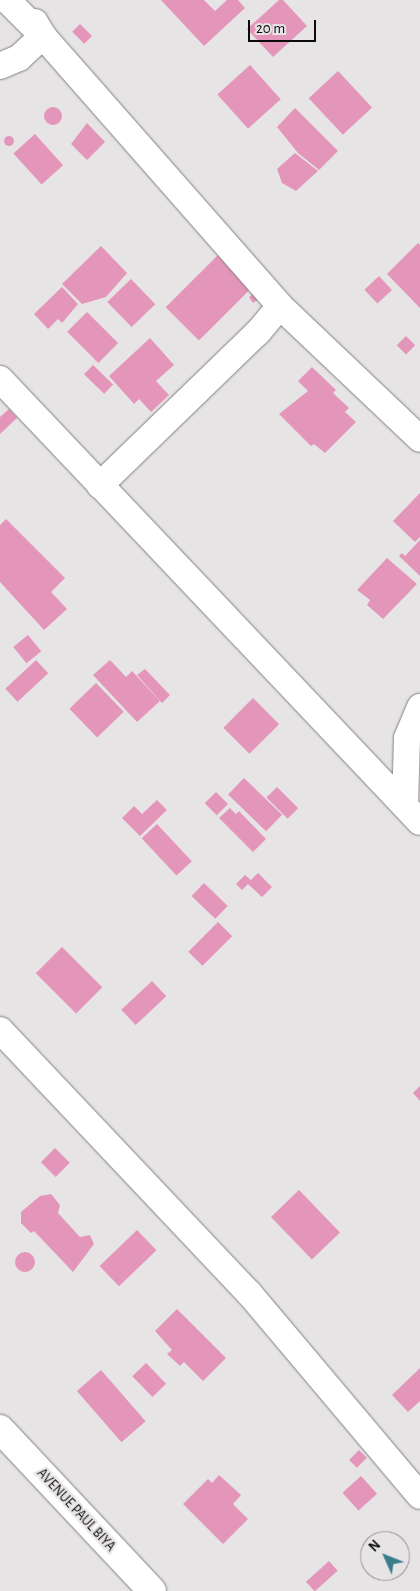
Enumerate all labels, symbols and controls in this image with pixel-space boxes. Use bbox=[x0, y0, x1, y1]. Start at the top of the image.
scale bar bbox=[250, 10, 318, 42]
text: 20 m bbox=[256, 21, 285, 36]
street label: AVENUE PAUL BIYA bbox=[33, 1465, 119, 1555]
north arrow bbox=[360, 1531, 410, 1581]
text: N bbox=[367, 1538, 383, 1555]

